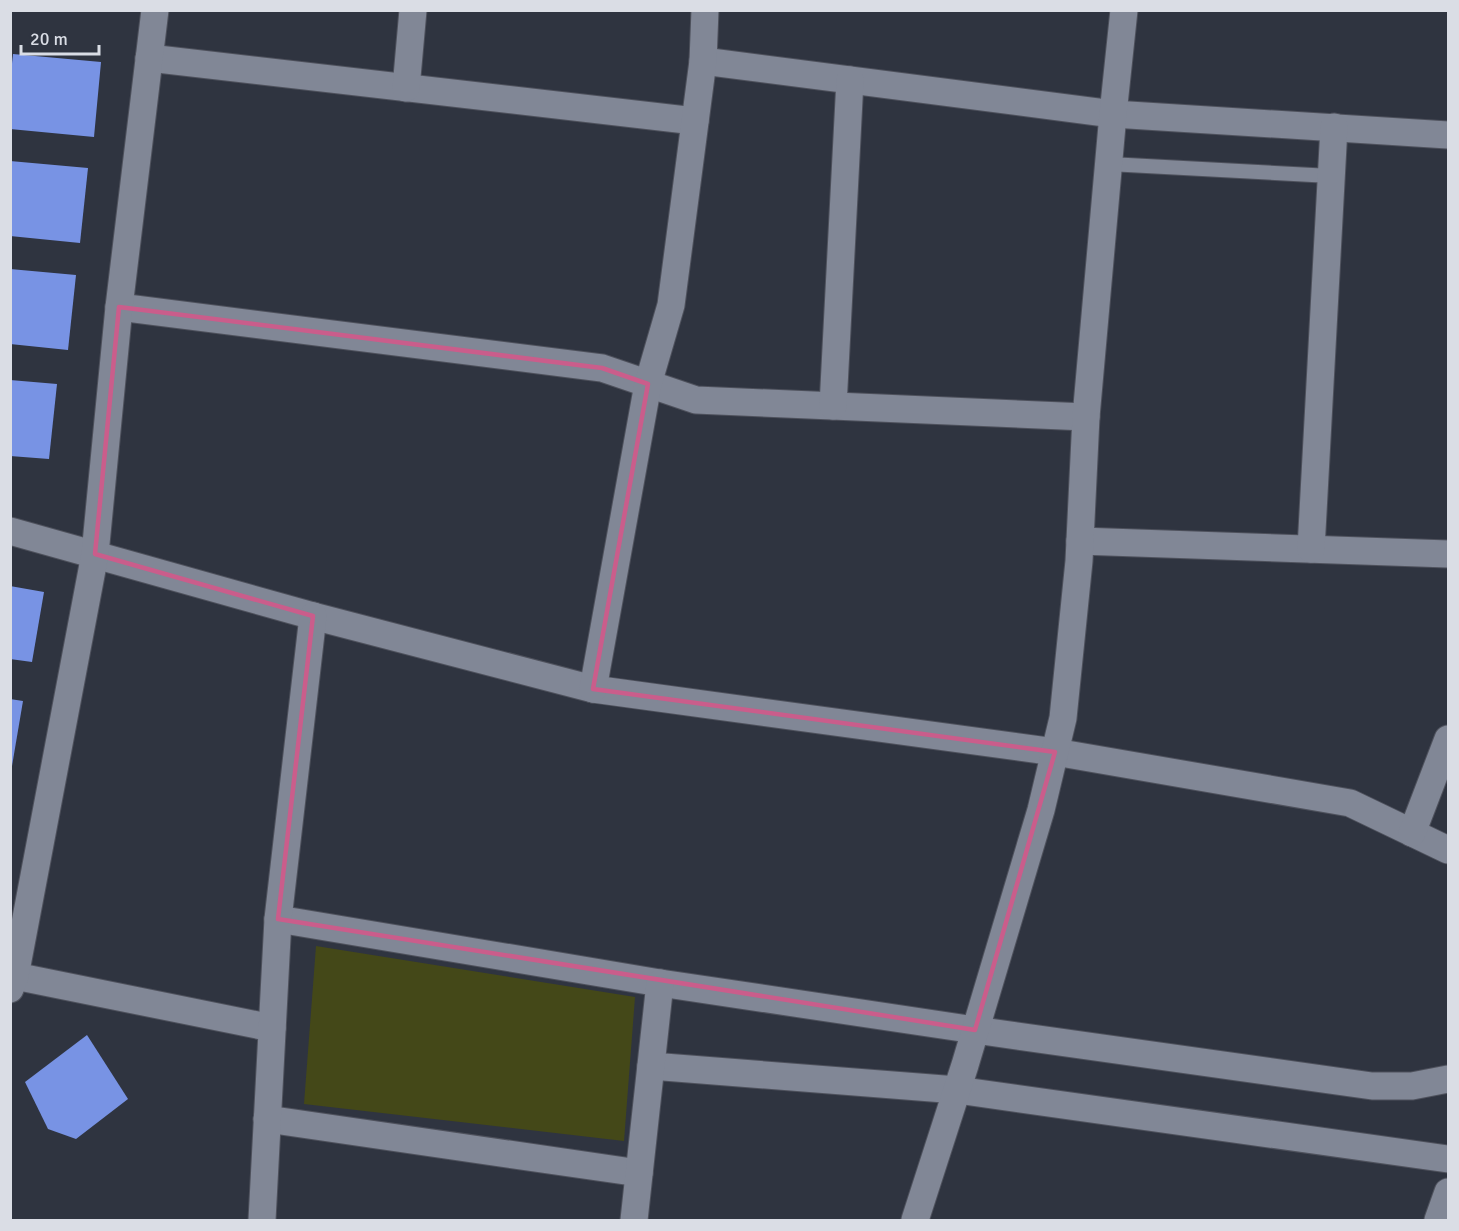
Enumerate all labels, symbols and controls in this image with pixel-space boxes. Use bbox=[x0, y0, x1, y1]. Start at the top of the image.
scale bar bbox=[21, 18, 99, 56]
text: 20 m bbox=[30, 28, 68, 50]

